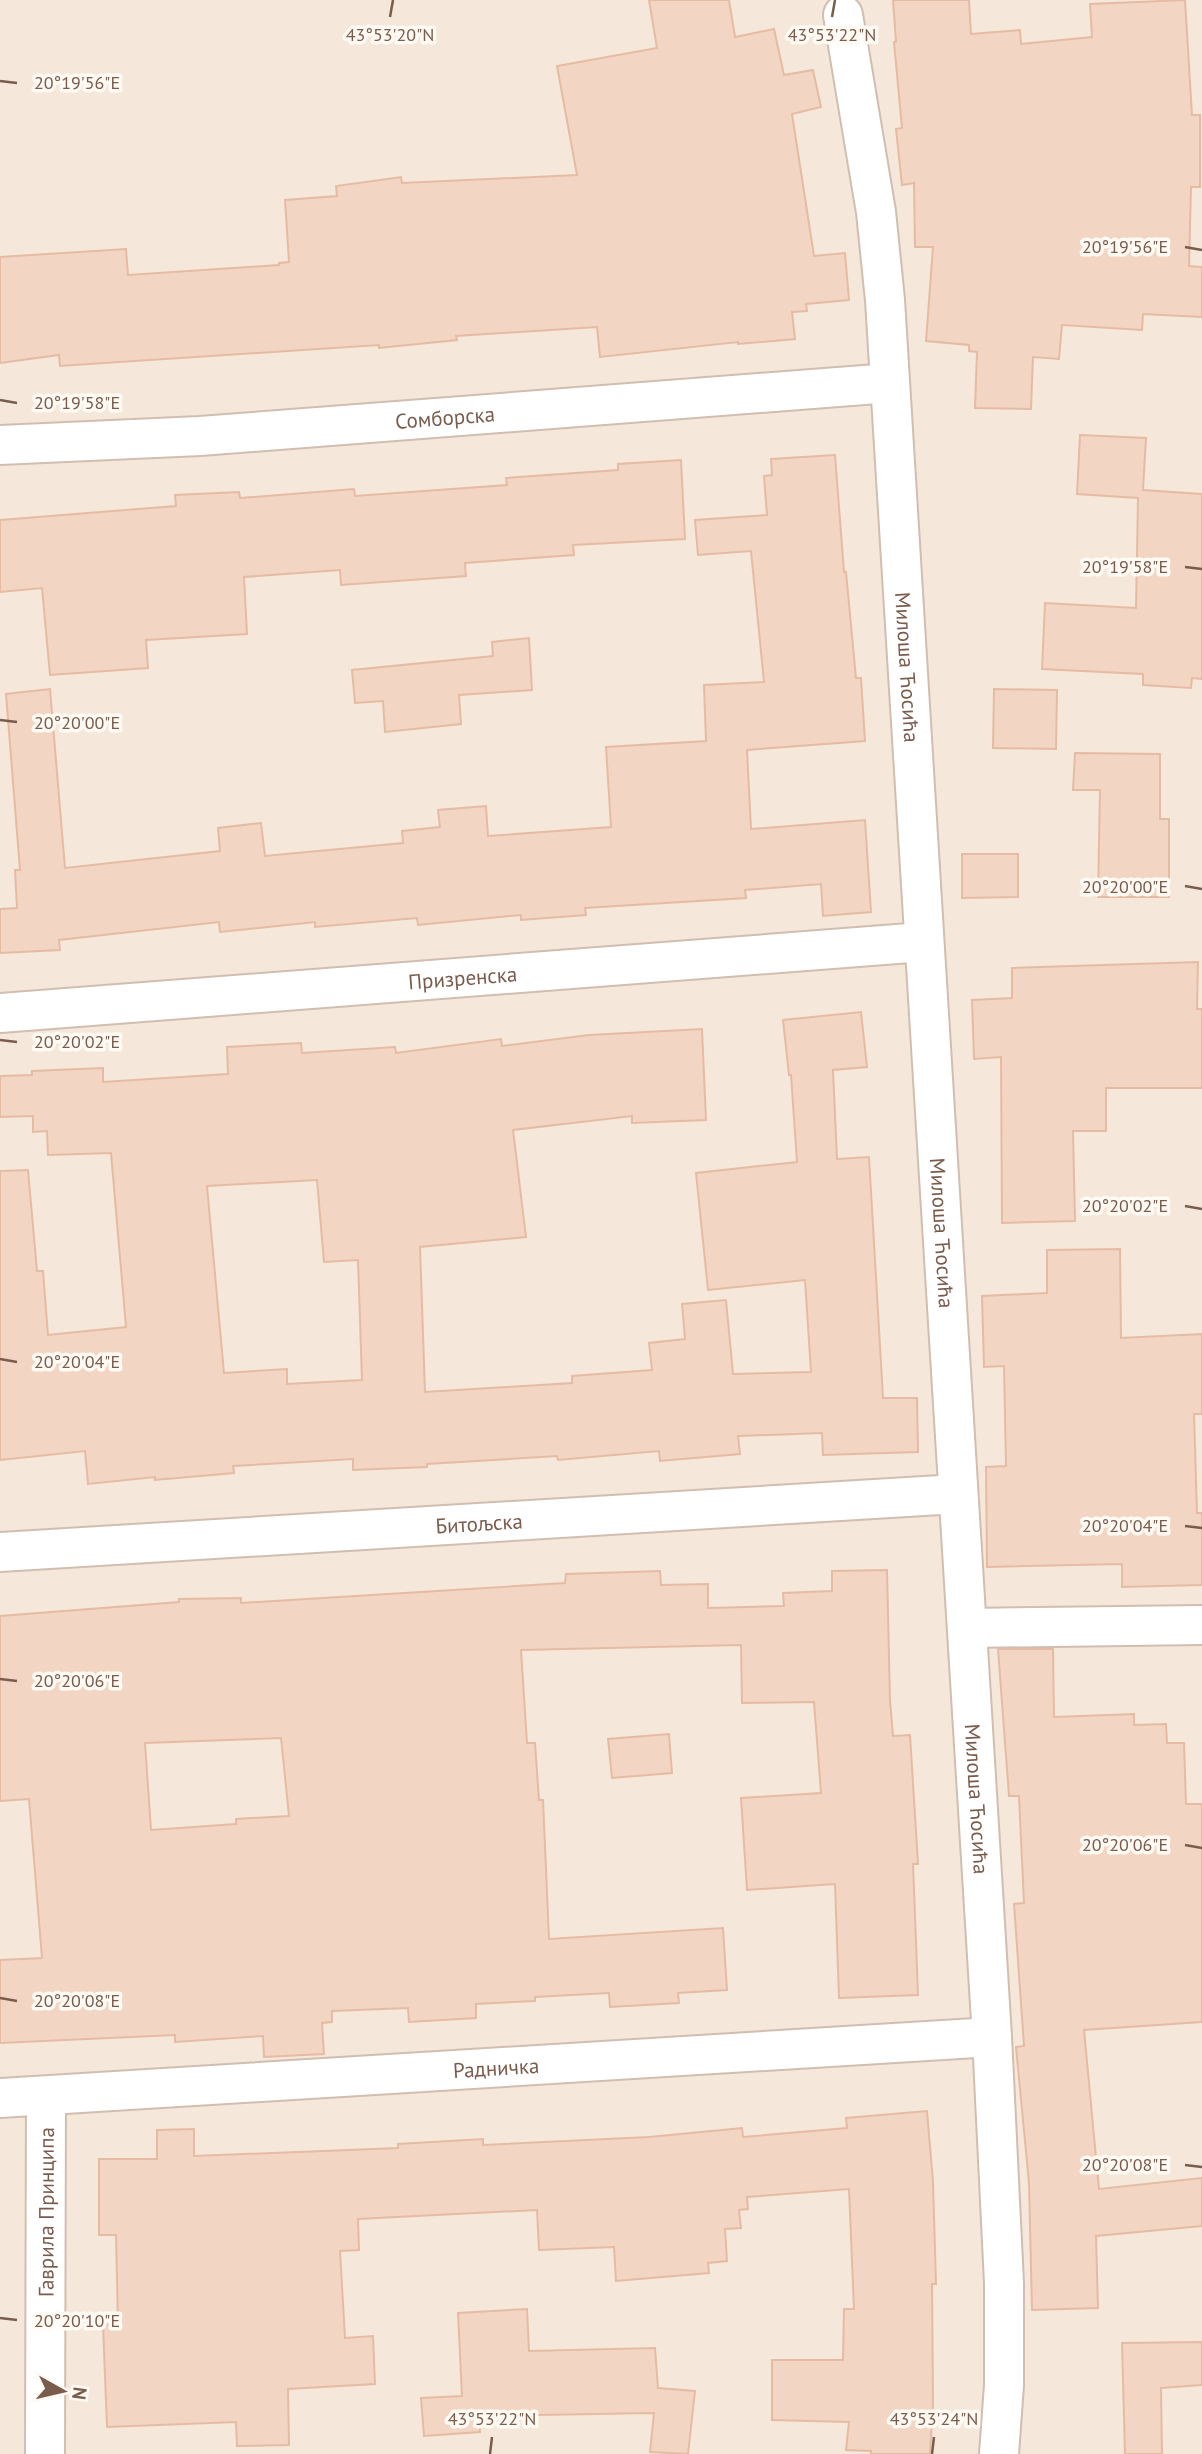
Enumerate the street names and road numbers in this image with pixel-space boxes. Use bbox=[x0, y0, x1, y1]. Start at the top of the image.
street label: Сомборска bbox=[394, 400, 496, 434]
street label: Милоша Ћосића bbox=[890, 591, 926, 743]
street label: Призренска bbox=[407, 960, 518, 995]
street label: Милоша Ћосића bbox=[924, 1157, 961, 1309]
street label: Битољска bbox=[435, 1507, 524, 1539]
street label: Милоша Ћосића bbox=[959, 1723, 995, 1875]
street label: Радничка bbox=[452, 2051, 540, 2084]
street label: Гаврила Принципа bbox=[32, 2127, 59, 2297]

